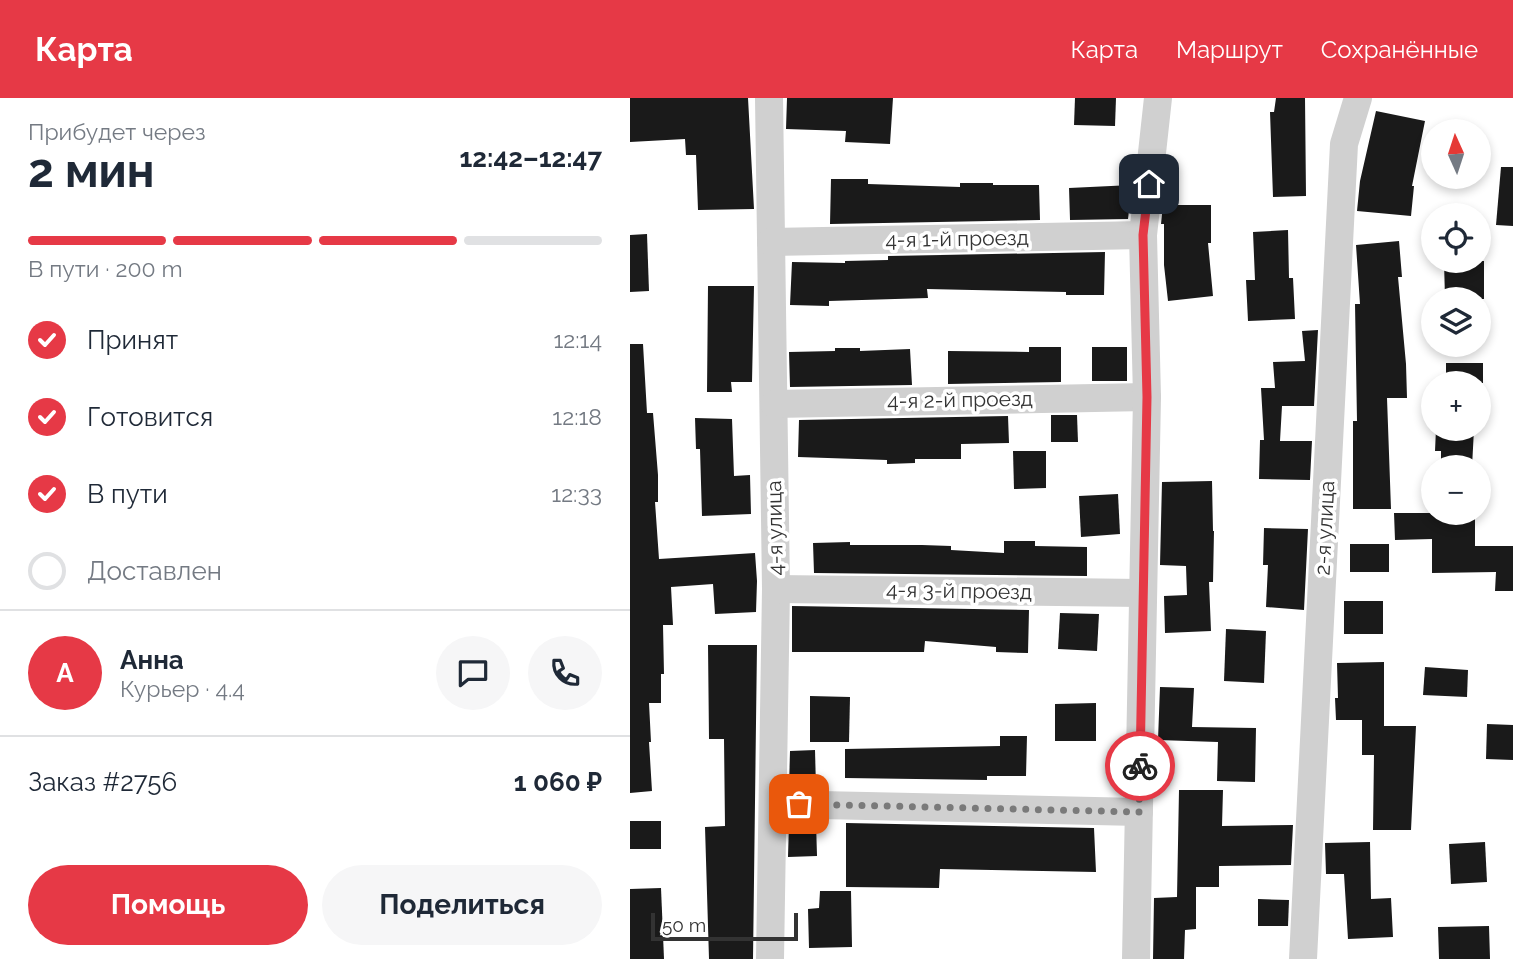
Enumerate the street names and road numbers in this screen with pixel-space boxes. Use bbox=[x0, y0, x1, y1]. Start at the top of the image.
street label: 4-я 1-й проезд bbox=[885, 225, 1029, 252]
street label: 4-я 2-й проезд bbox=[887, 386, 1033, 413]
street label: 4-я улица bbox=[761, 480, 788, 576]
street label: 2-я улица bbox=[1310, 480, 1339, 576]
street label: 4-я 3-й проезд bbox=[886, 577, 1032, 604]

